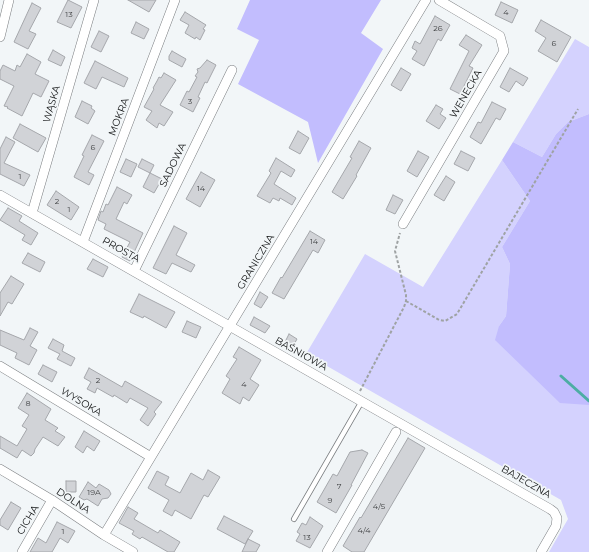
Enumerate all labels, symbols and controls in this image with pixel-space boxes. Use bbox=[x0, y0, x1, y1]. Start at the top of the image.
house number: 4 bbox=[503, 8, 509, 18]
house number: 13 bbox=[65, 10, 73, 20]
house number: 26 bbox=[433, 24, 443, 34]
house number: 6 bbox=[552, 39, 556, 49]
street label: WENECKA bbox=[447, 68, 485, 120]
street label: WĄSKA bbox=[41, 84, 63, 124]
street label: MOKRA bbox=[106, 96, 132, 138]
house number: 3 bbox=[188, 97, 192, 107]
street label: SADOWA bbox=[157, 141, 189, 189]
house number: 6 bbox=[91, 143, 95, 153]
house number: 1 bbox=[19, 172, 21, 182]
house number: 14 bbox=[197, 184, 205, 194]
house number: 2 bbox=[55, 197, 59, 207]
house number: 1 bbox=[68, 205, 70, 215]
street label: GRANICZNA bbox=[235, 232, 277, 292]
street label: PROSTA bbox=[100, 235, 142, 265]
house number: 14 bbox=[310, 237, 318, 247]
street label: BAŚNIOWA bbox=[273, 335, 329, 373]
house number: 2 bbox=[96, 376, 100, 386]
house number: 4 bbox=[241, 380, 247, 390]
street label: WYSOKA bbox=[58, 385, 104, 419]
house number: 8 bbox=[25, 399, 31, 409]
street label: BAJECZNA bbox=[499, 463, 553, 501]
house number: 7 bbox=[337, 482, 341, 492]
street label: DOLNA bbox=[54, 486, 92, 516]
house number: 19A bbox=[87, 488, 101, 498]
house number: 9 bbox=[328, 496, 332, 506]
house number: 4/5 bbox=[373, 502, 385, 512]
street label: CICHA bbox=[14, 503, 42, 537]
house number: 4/4 bbox=[358, 526, 370, 536]
house number: 1 bbox=[62, 527, 64, 537]
house number: 13 bbox=[303, 533, 311, 543]

